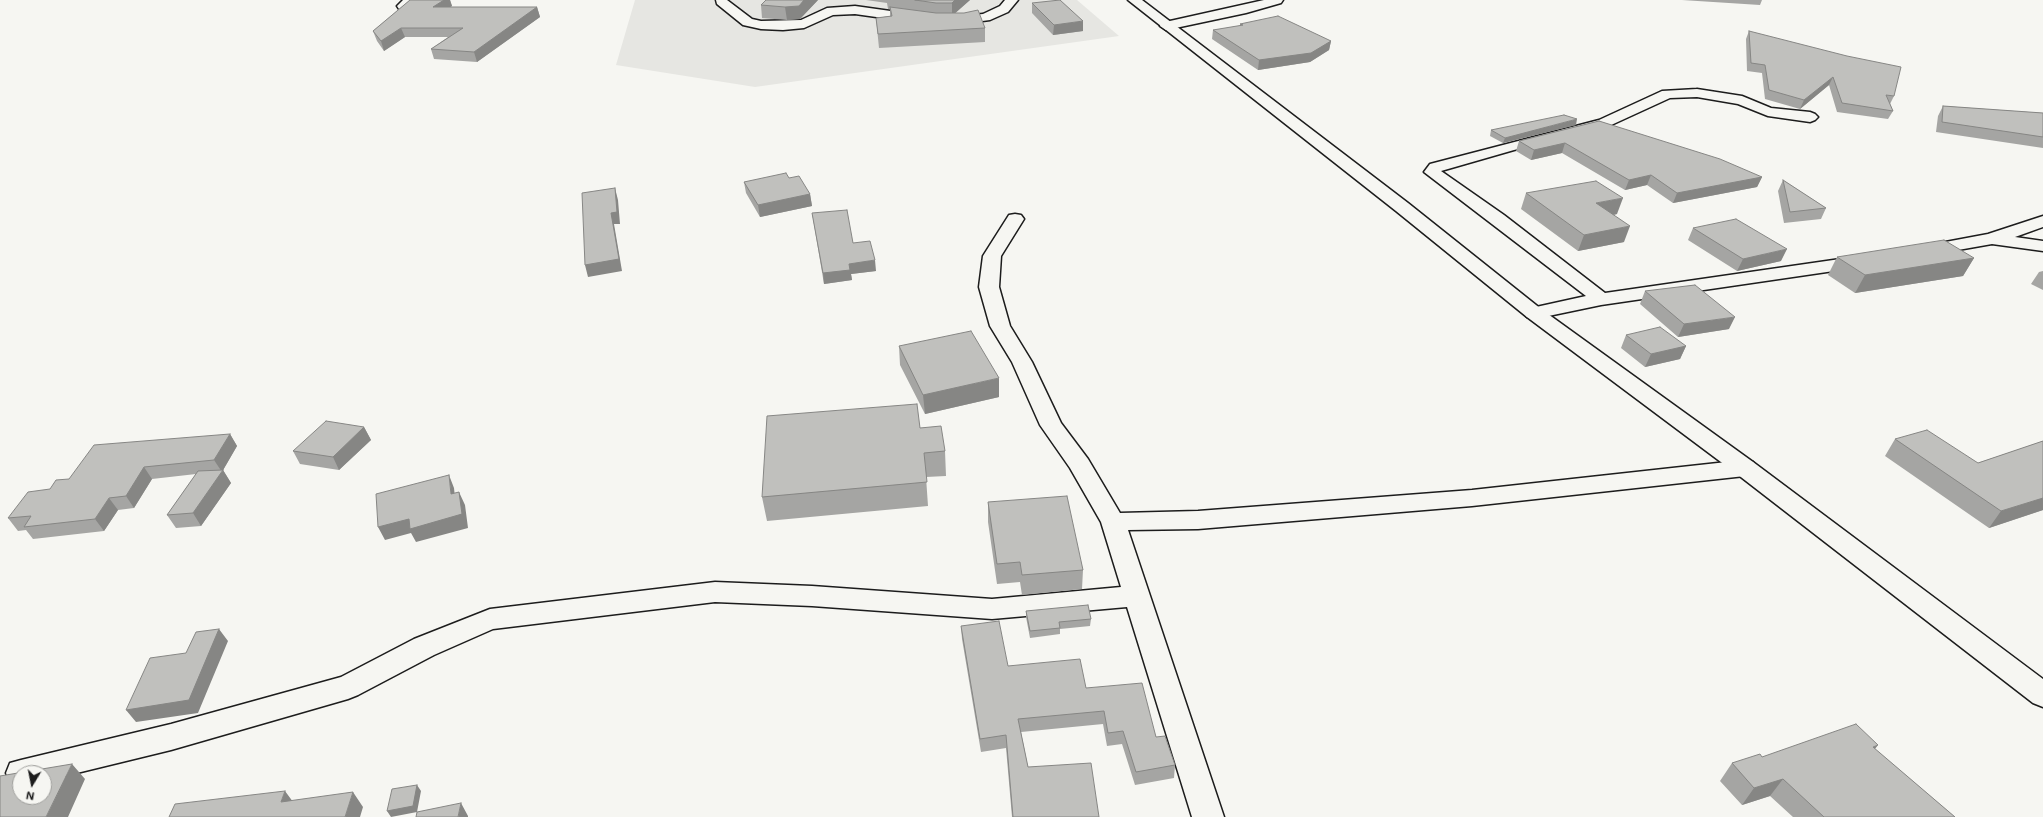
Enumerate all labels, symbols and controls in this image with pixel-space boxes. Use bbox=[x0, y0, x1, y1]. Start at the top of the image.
north arrow bbox=[12, 765, 52, 805]
text: N bbox=[25, 788, 35, 804]

